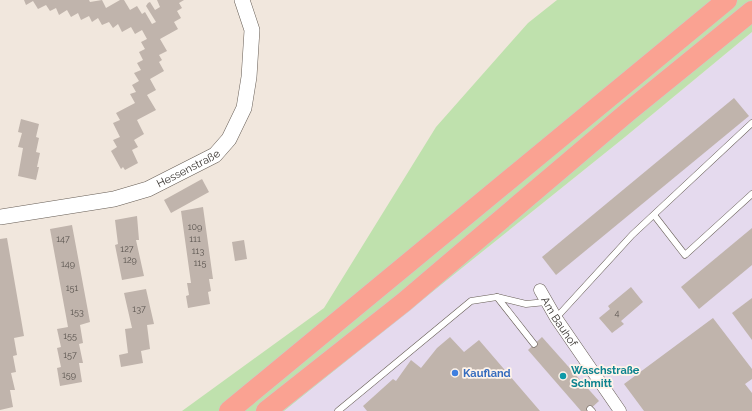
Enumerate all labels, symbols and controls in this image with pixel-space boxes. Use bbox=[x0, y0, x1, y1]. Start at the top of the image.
street label: Hessenstraße bbox=[154, 147, 223, 190]
house number: 109 bbox=[188, 222, 202, 232]
house number: 147 bbox=[56, 234, 70, 244]
house number: 111 bbox=[189, 234, 201, 244]
house number: 127 bbox=[120, 244, 134, 254]
house number: 113 bbox=[192, 246, 204, 256]
house number: 129 bbox=[123, 255, 137, 265]
house number: 115 bbox=[194, 258, 206, 268]
house number: 149 bbox=[61, 259, 75, 269]
house number: 151 bbox=[66, 283, 78, 293]
street label: Am Bauhof bbox=[539, 294, 580, 349]
house number: 137 bbox=[132, 304, 146, 314]
house number: 153 bbox=[70, 307, 84, 317]
house number: 4 bbox=[615, 308, 620, 318]
house number: 155 bbox=[63, 331, 77, 341]
house number: 157 bbox=[63, 350, 77, 360]
place label: Waschstraße Schmitt bbox=[571, 364, 640, 390]
place label: Kaufland bbox=[463, 367, 511, 380]
marker: Kaufland bbox=[450, 368, 460, 378]
house number: 159 bbox=[62, 370, 76, 380]
marker: Waschstraße Schmitt bbox=[558, 371, 568, 381]

